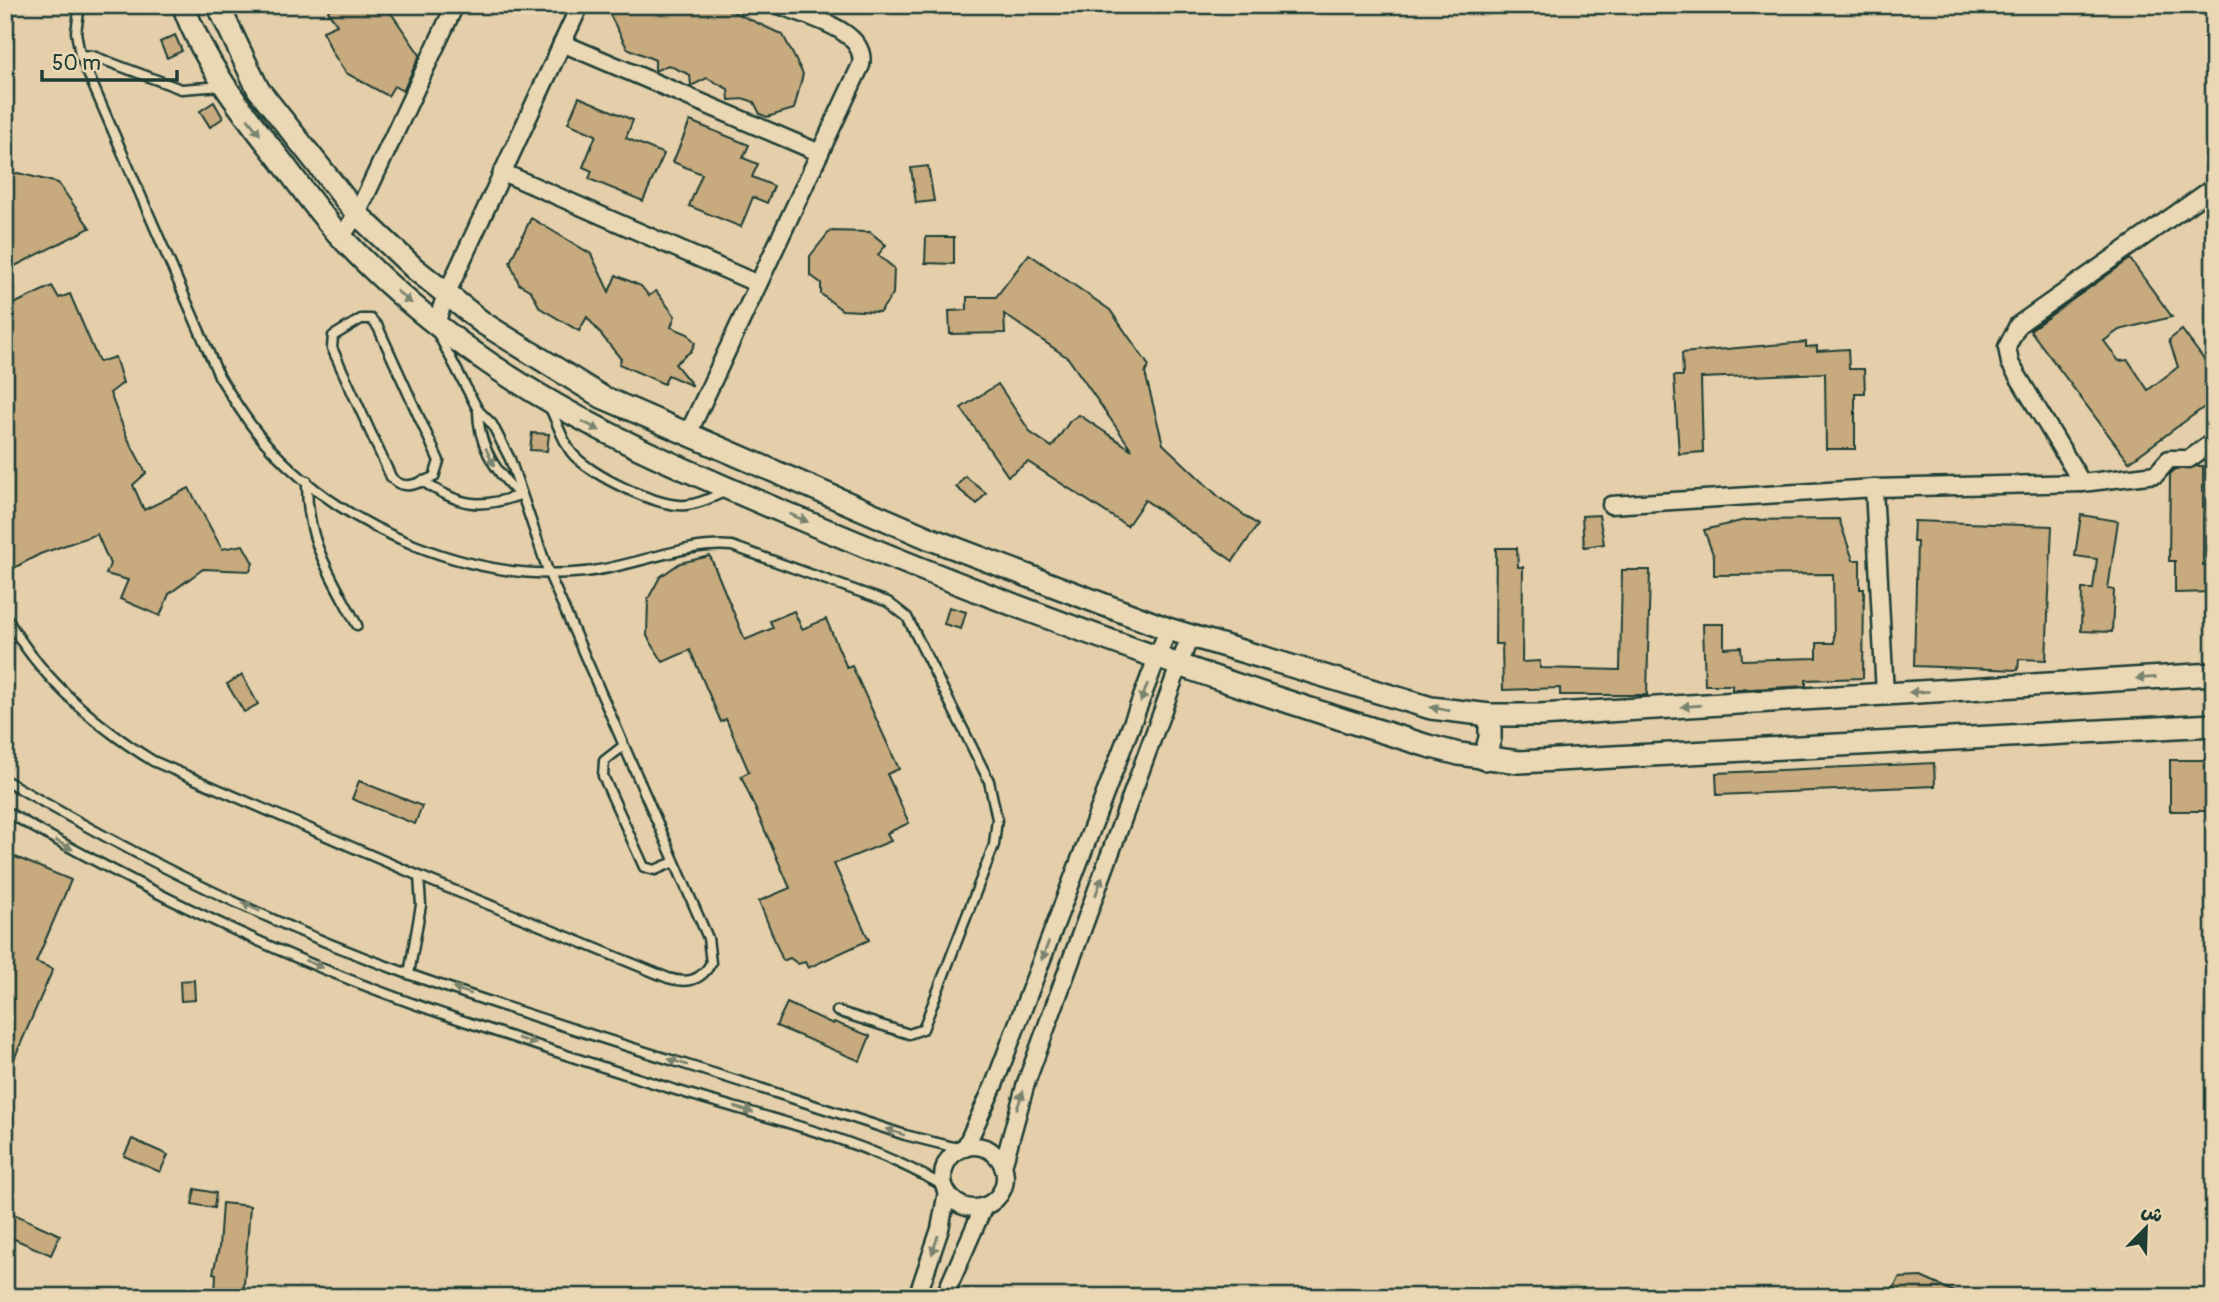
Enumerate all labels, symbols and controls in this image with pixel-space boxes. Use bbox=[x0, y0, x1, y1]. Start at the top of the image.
scale bar bbox=[42, 38, 177, 82]
text: 50 m bbox=[52, 50, 101, 77]
one-way arrow bbox=[247, 117, 262, 135]
one-way arrow bbox=[396, 289, 413, 304]
one-way arrow bbox=[581, 420, 601, 432]
one-way arrow bbox=[484, 447, 496, 467]
one-way arrow bbox=[789, 512, 809, 524]
one-way arrow bbox=[2134, 673, 2156, 684]
one-way arrow bbox=[1139, 682, 1150, 703]
one-way arrow bbox=[1907, 686, 1929, 697]
one-way arrow bbox=[1680, 701, 1702, 712]
one-way arrow bbox=[1429, 703, 1451, 714]
one-way arrow bbox=[55, 838, 75, 850]
one-way arrow bbox=[1094, 876, 1105, 897]
one-way arrow bbox=[241, 902, 261, 913]
one-way arrow bbox=[1039, 940, 1050, 961]
one-way arrow bbox=[303, 959, 324, 970]
one-way arrow bbox=[451, 985, 472, 996]
one-way arrow bbox=[517, 1037, 538, 1047]
one-way arrow bbox=[668, 1056, 689, 1066]
one-way arrow bbox=[1015, 1089, 1026, 1110]
one-way arrow bbox=[734, 1105, 755, 1115]
one-way arrow bbox=[884, 1126, 905, 1137]
north arrow bbox=[2110, 1194, 2180, 1264]
text: ش bbox=[2138, 1198, 2167, 1228]
one-way arrow bbox=[929, 1235, 940, 1256]

